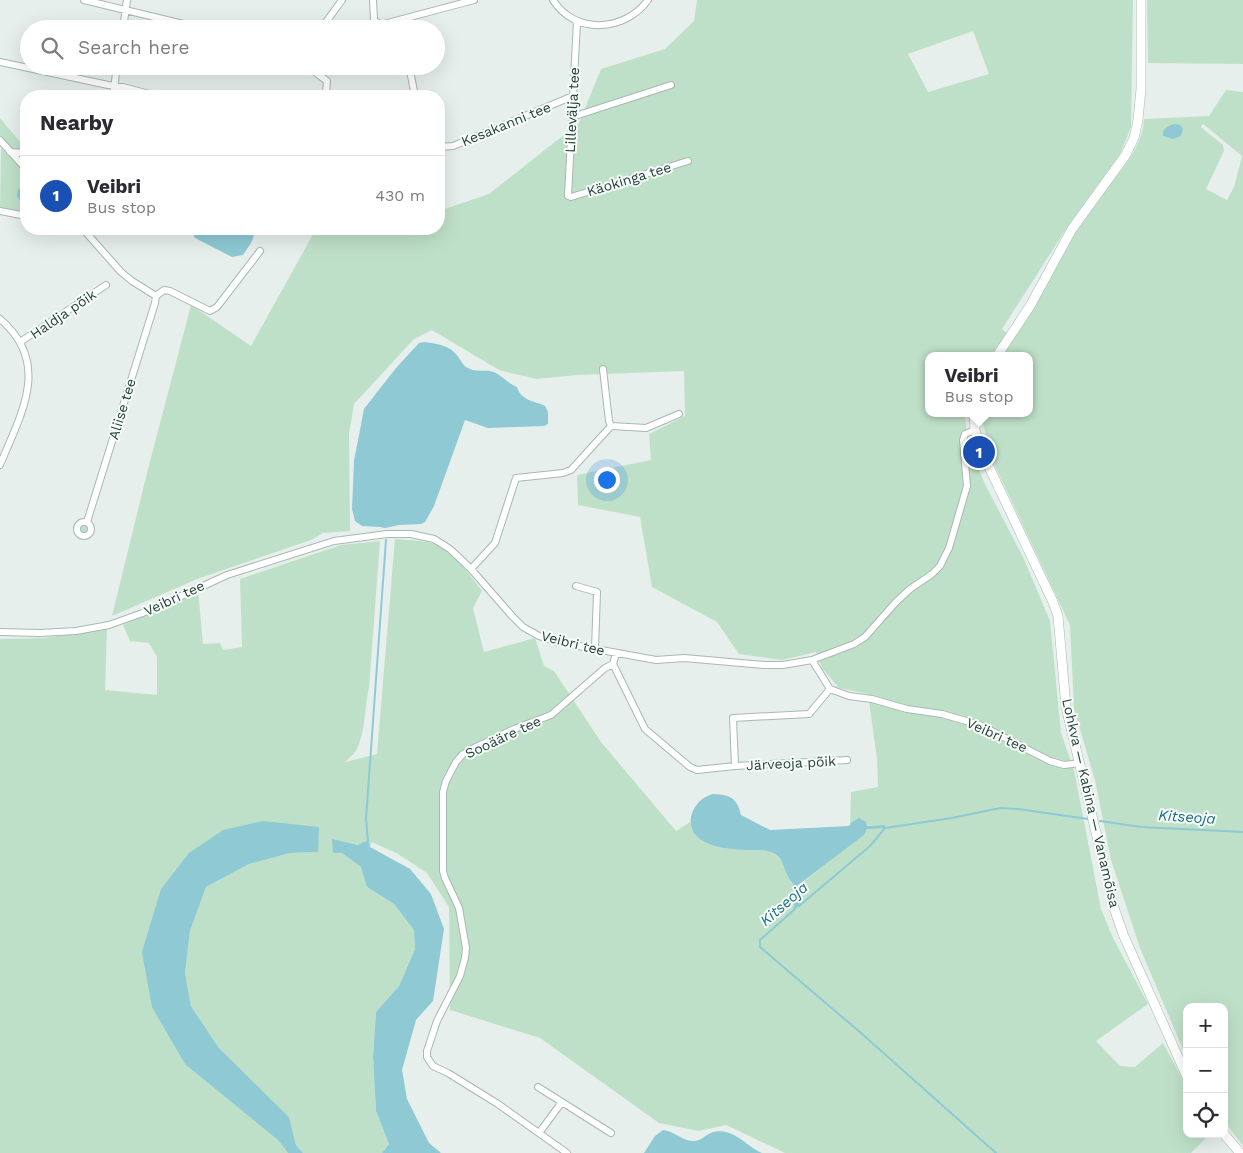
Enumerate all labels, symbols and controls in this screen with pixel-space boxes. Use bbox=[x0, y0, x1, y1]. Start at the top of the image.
search box bbox=[20, 20, 445, 75]
icon: search bbox=[38, 34, 66, 62]
text: Search here bbox=[78, 36, 189, 59]
street label: Lillevälja tee bbox=[562, 67, 582, 153]
street label: Kesakanni tee bbox=[459, 99, 553, 149]
text: Nearby bbox=[40, 110, 113, 135]
street label: Käokinga tee bbox=[585, 159, 673, 199]
text: Veibri bbox=[87, 175, 141, 198]
text: 1 bbox=[53, 186, 59, 205]
text: 430 m bbox=[375, 186, 425, 205]
text: Bus stop bbox=[87, 198, 156, 217]
street label: Haldja põik bbox=[27, 286, 99, 342]
popup bbox=[925, 352, 1033, 417]
text: Veibri bbox=[945, 364, 999, 387]
street label: Aliise tee bbox=[105, 377, 139, 441]
text: Bus stop bbox=[945, 387, 1013, 406]
pin: 1 bbox=[963, 433, 995, 471]
your location bbox=[594, 467, 620, 493]
street label: Veibri tee bbox=[141, 577, 207, 619]
street label: Veibri tee bbox=[540, 627, 606, 659]
street label: Lohkva — Kabina — Vanamõisa bbox=[1059, 697, 1123, 909]
street label: Sooääre tee bbox=[463, 712, 543, 762]
street label: Veibri tee bbox=[964, 714, 1030, 756]
street label: Järveoja põik bbox=[746, 753, 836, 773]
water label: Kitseoja bbox=[1158, 806, 1216, 828]
water label: Kitseoja bbox=[756, 878, 812, 930]
map controls bbox=[1183, 1003, 1228, 1138]
button: + bbox=[1183, 1003, 1228, 1048]
button: − bbox=[1183, 1048, 1228, 1093]
button: locate bbox=[1183, 1093, 1228, 1138]

